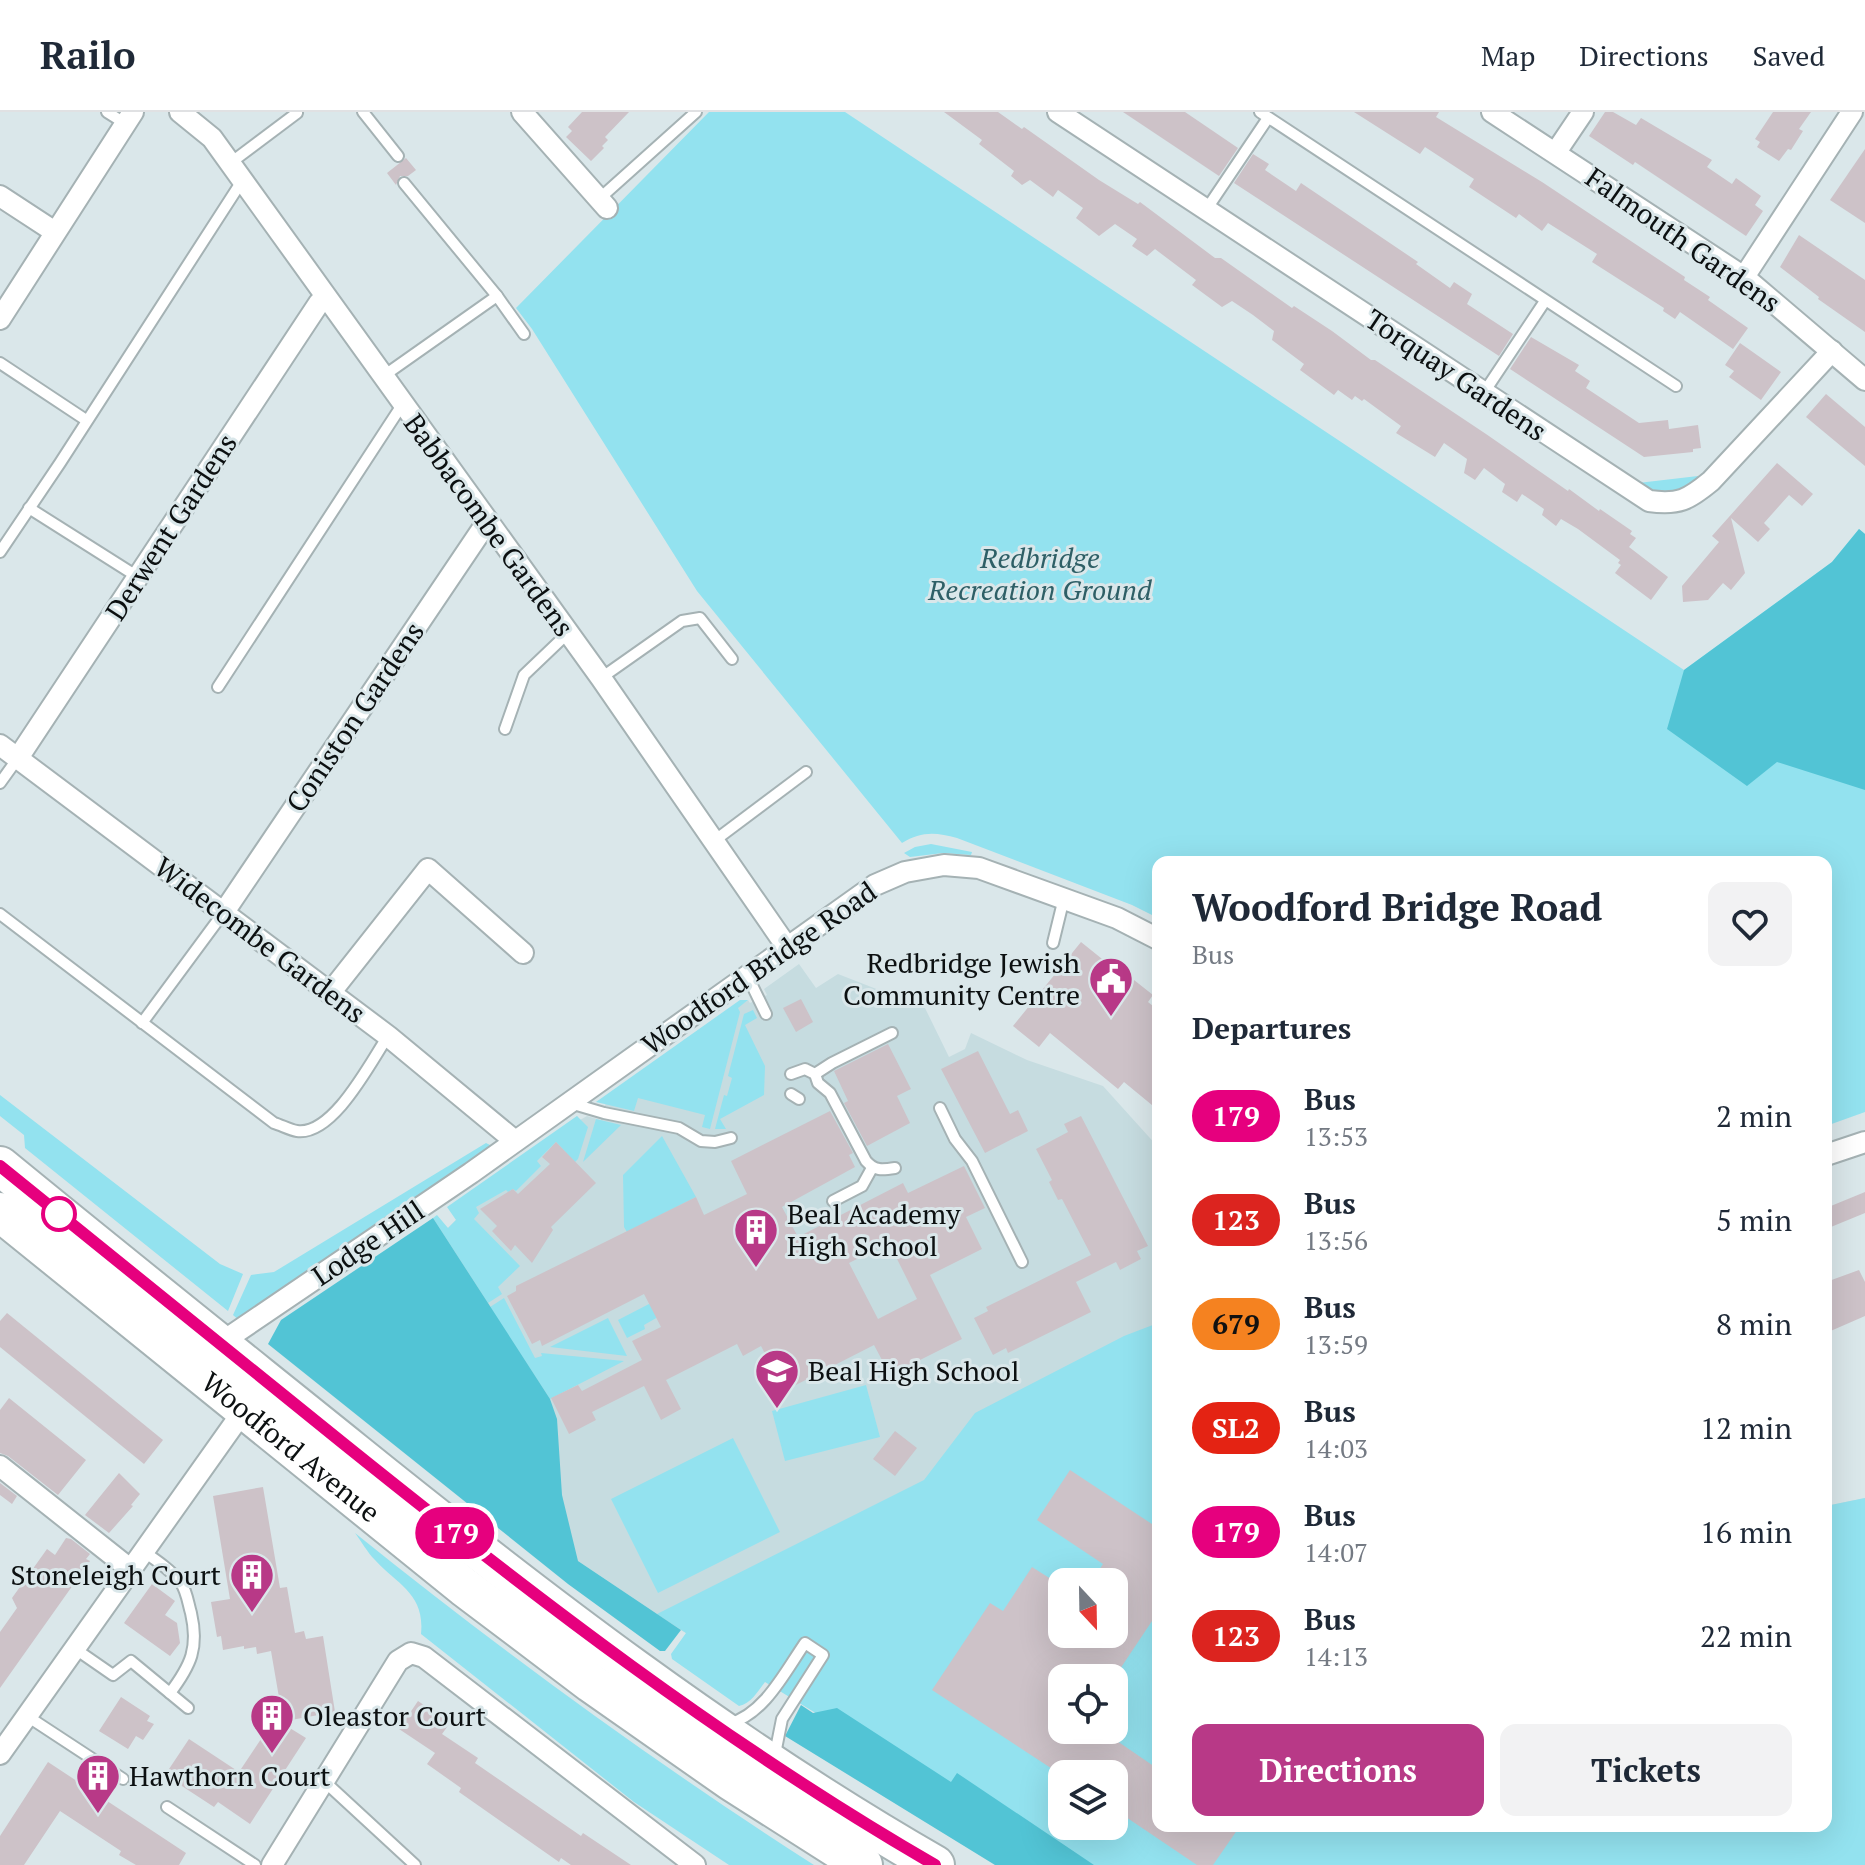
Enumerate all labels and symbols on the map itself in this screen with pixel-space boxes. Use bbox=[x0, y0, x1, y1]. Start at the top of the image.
street label: Falmouth Gardens bbox=[1579, 159, 1788, 321]
street label: Torquay Gardens bbox=[1359, 300, 1554, 449]
street label: Babbacombe Gardens bbox=[396, 406, 583, 644]
street label: Derwent Gardens bbox=[96, 426, 245, 627]
park label: Redbridge Recreation Ground bbox=[927, 539, 1153, 608]
street label: Coniston Gardens bbox=[277, 614, 432, 819]
street label: Widecombe Gardens bbox=[147, 848, 373, 1031]
street label: Woodford Bridge Road bbox=[634, 873, 883, 1063]
place label: Redbridge Jewish Community Centre bbox=[843, 944, 1080, 1013]
public building icon: Redbridge Jewish Community Centre bbox=[1087, 955, 1135, 1018]
street label: Lodge Hill bbox=[304, 1192, 431, 1294]
place label: Beal Academy High School bbox=[787, 1195, 961, 1264]
unlabelled marker bbox=[42, 1197, 76, 1231]
building icon: Beal Academy High School bbox=[732, 1206, 780, 1269]
school or university icon: Beal High School bbox=[753, 1347, 801, 1410]
place label: Beal High School bbox=[808, 1352, 1019, 1389]
street label: Woodford Avenue bbox=[194, 1363, 388, 1530]
line badge: 179 bbox=[409, 1507, 501, 1559]
building icon: Stoneleigh Court bbox=[228, 1551, 276, 1614]
place label: Stoneleigh Court bbox=[10, 1556, 222, 1593]
north arrow bbox=[1048, 1568, 1128, 1648]
building icon: Oleastor Court bbox=[248, 1692, 296, 1755]
place label: Oleastor Court bbox=[303, 1697, 487, 1734]
building icon: Hawthorn Court bbox=[74, 1752, 122, 1815]
place label: Hawthorn Court bbox=[129, 1757, 331, 1794]

